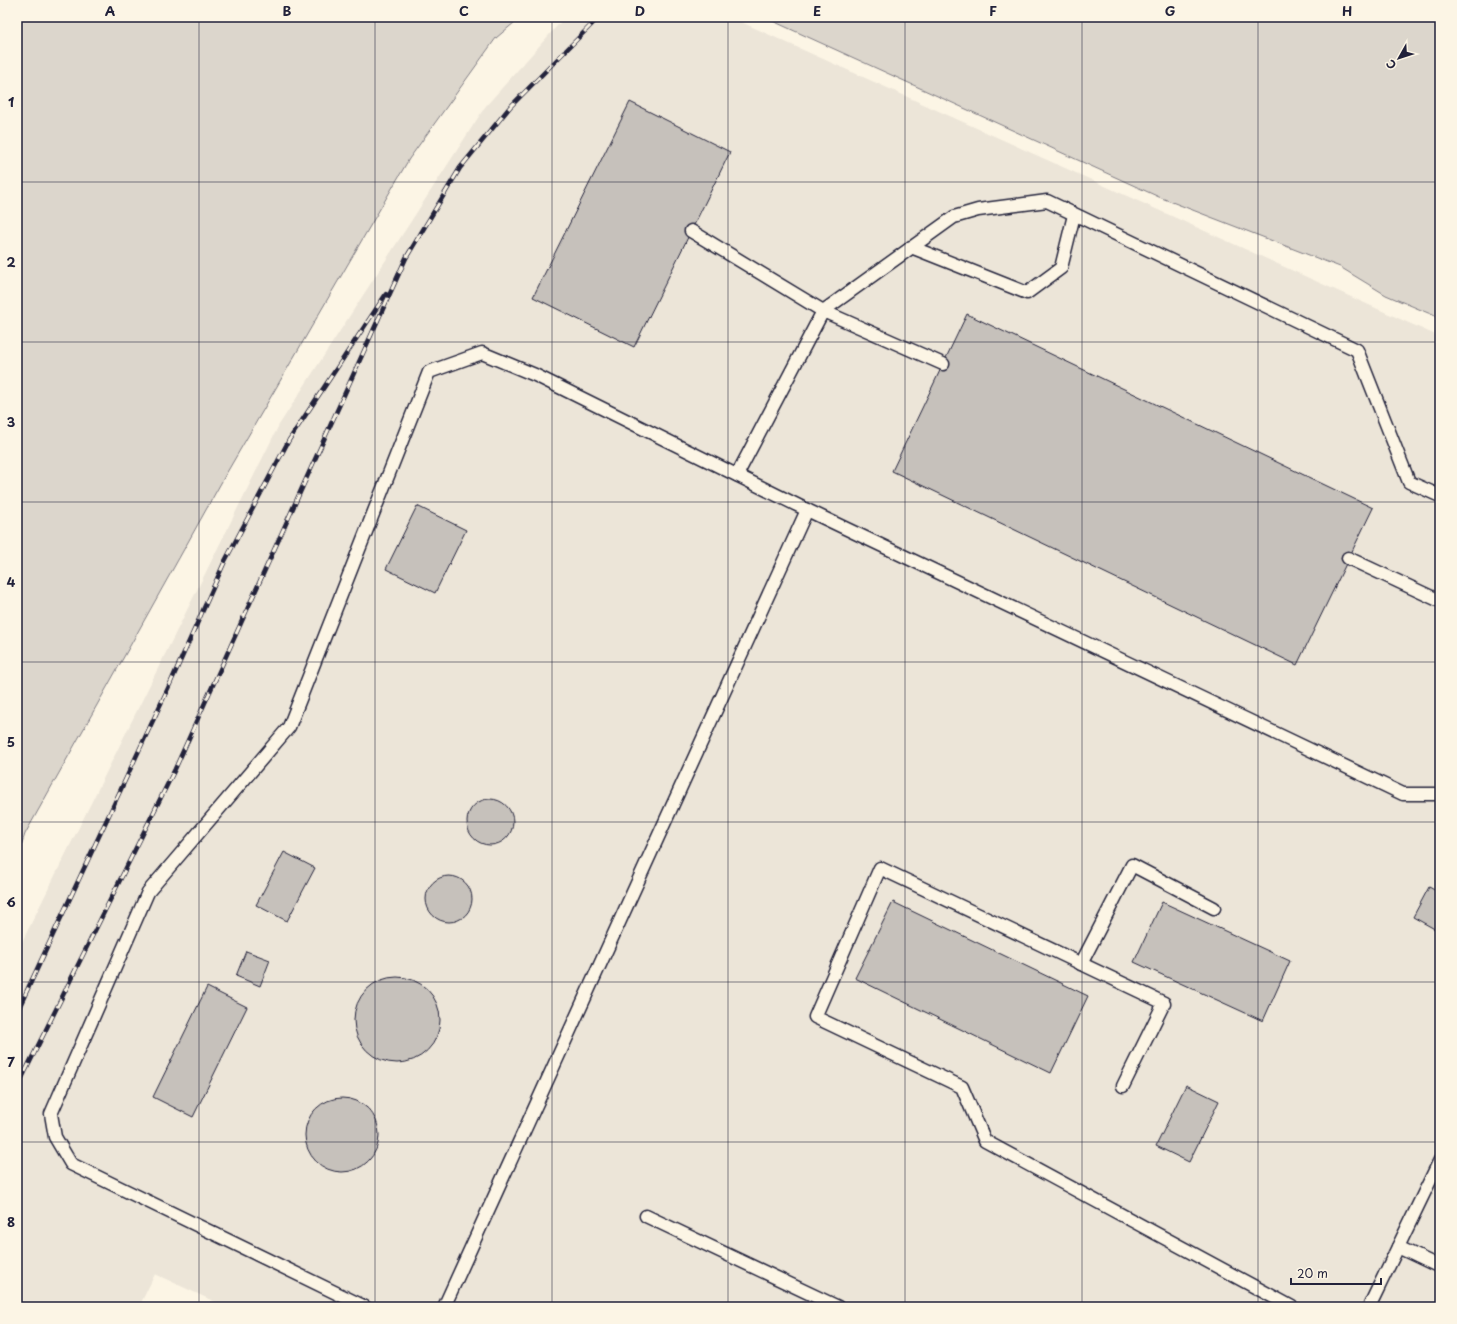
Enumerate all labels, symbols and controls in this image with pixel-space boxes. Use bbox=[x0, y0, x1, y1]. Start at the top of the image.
text: A bbox=[105, 1, 115, 20]
text: B bbox=[283, 1, 292, 20]
text: C bbox=[459, 1, 469, 20]
text: D bbox=[635, 1, 645, 20]
text: E bbox=[813, 1, 821, 20]
text: F bbox=[989, 1, 997, 20]
text: G bbox=[1165, 1, 1175, 20]
text: H bbox=[1342, 1, 1352, 20]
north arrow bbox=[1379, 38, 1419, 78]
text: С bbox=[1382, 56, 1400, 73]
text: 1 bbox=[8, 92, 14, 111]
text: 2 bbox=[6, 252, 16, 271]
text: 3 bbox=[7, 412, 16, 431]
text: 4 bbox=[7, 572, 16, 591]
text: 5 bbox=[7, 732, 15, 751]
text: 6 bbox=[6, 892, 16, 911]
text: 7 bbox=[7, 1052, 15, 1071]
text: 8 bbox=[7, 1212, 15, 1231]
scale bar bbox=[1291, 1260, 1381, 1286]
text: 20 m bbox=[1297, 1264, 1328, 1282]

